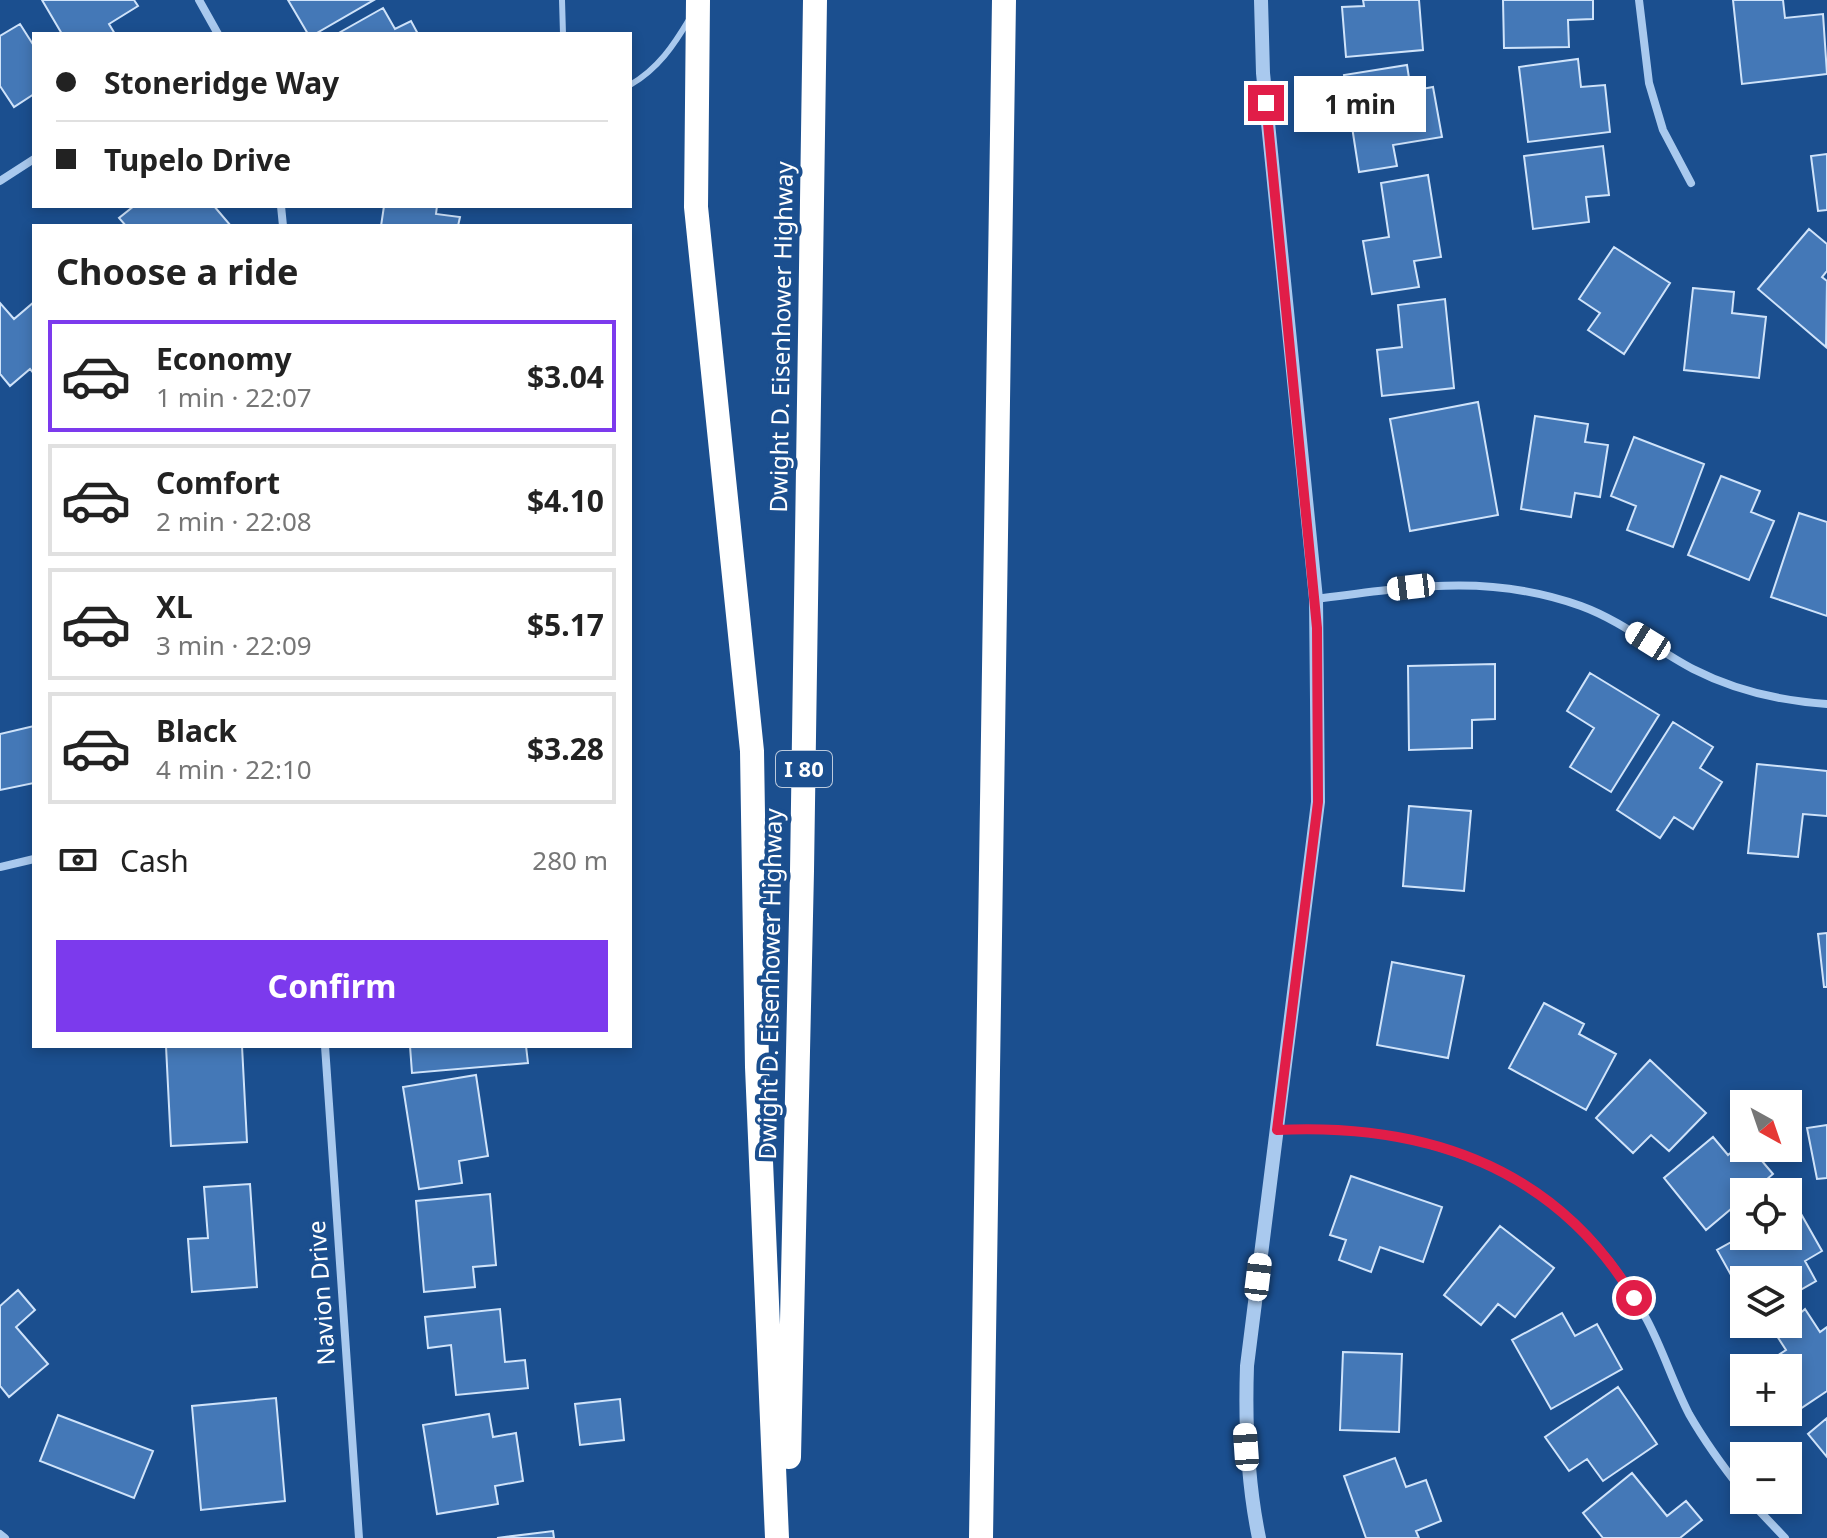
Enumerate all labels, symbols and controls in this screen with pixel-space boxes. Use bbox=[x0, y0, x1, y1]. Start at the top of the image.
text: Stoneridge Way bbox=[104, 62, 339, 103]
callout: 1 min bbox=[1294, 75, 1426, 131]
route end bbox=[1248, 85, 1284, 121]
text: 1 min bbox=[1324, 86, 1396, 122]
text: Tupelo Drive bbox=[104, 139, 291, 180]
street label: Dwight D. Eisenhower Highway bbox=[761, 160, 800, 513]
text: Choose a ride bbox=[56, 247, 298, 296]
text: Economy bbox=[156, 338, 292, 379]
icon: car bbox=[60, 340, 132, 412]
text: $3.04 bbox=[527, 356, 604, 397]
text: 1 min · 22:07 bbox=[156, 379, 312, 415]
text: Comfort bbox=[156, 462, 280, 503]
icon: car bbox=[60, 464, 132, 536]
text: $4.10 bbox=[527, 480, 604, 521]
text: 2 min · 22:08 bbox=[156, 503, 312, 539]
car bbox=[1386, 572, 1436, 602]
text: XL bbox=[156, 586, 193, 627]
icon: car bbox=[60, 588, 132, 660]
text: $5.17 bbox=[527, 604, 604, 645]
car bbox=[1621, 618, 1675, 664]
text: 3 min · 22:09 bbox=[156, 627, 312, 663]
text: Black bbox=[156, 710, 237, 751]
icon: car bbox=[60, 712, 132, 784]
text: $3.28 bbox=[527, 728, 604, 769]
text: 4 min · 22:10 bbox=[156, 751, 312, 787]
road number: I 80 bbox=[776, 751, 832, 787]
street label: Dwight D. Eisenhower Highway bbox=[750, 807, 789, 1160]
icon: cash bbox=[56, 838, 100, 882]
text: Cash bbox=[120, 840, 189, 881]
text: 280 m bbox=[532, 842, 608, 878]
button: Confirm bbox=[56, 940, 608, 1032]
north arrow bbox=[1730, 1090, 1802, 1162]
map controls bbox=[1730, 1090, 1802, 1514]
button: locate bbox=[1730, 1178, 1802, 1250]
street label: Navion Drive bbox=[299, 1220, 342, 1367]
car bbox=[1243, 1252, 1273, 1302]
button: layers bbox=[1730, 1266, 1802, 1338]
route start bbox=[1616, 1280, 1652, 1316]
button: + bbox=[1730, 1354, 1802, 1426]
car bbox=[1232, 1422, 1260, 1472]
button: − bbox=[1730, 1442, 1802, 1514]

